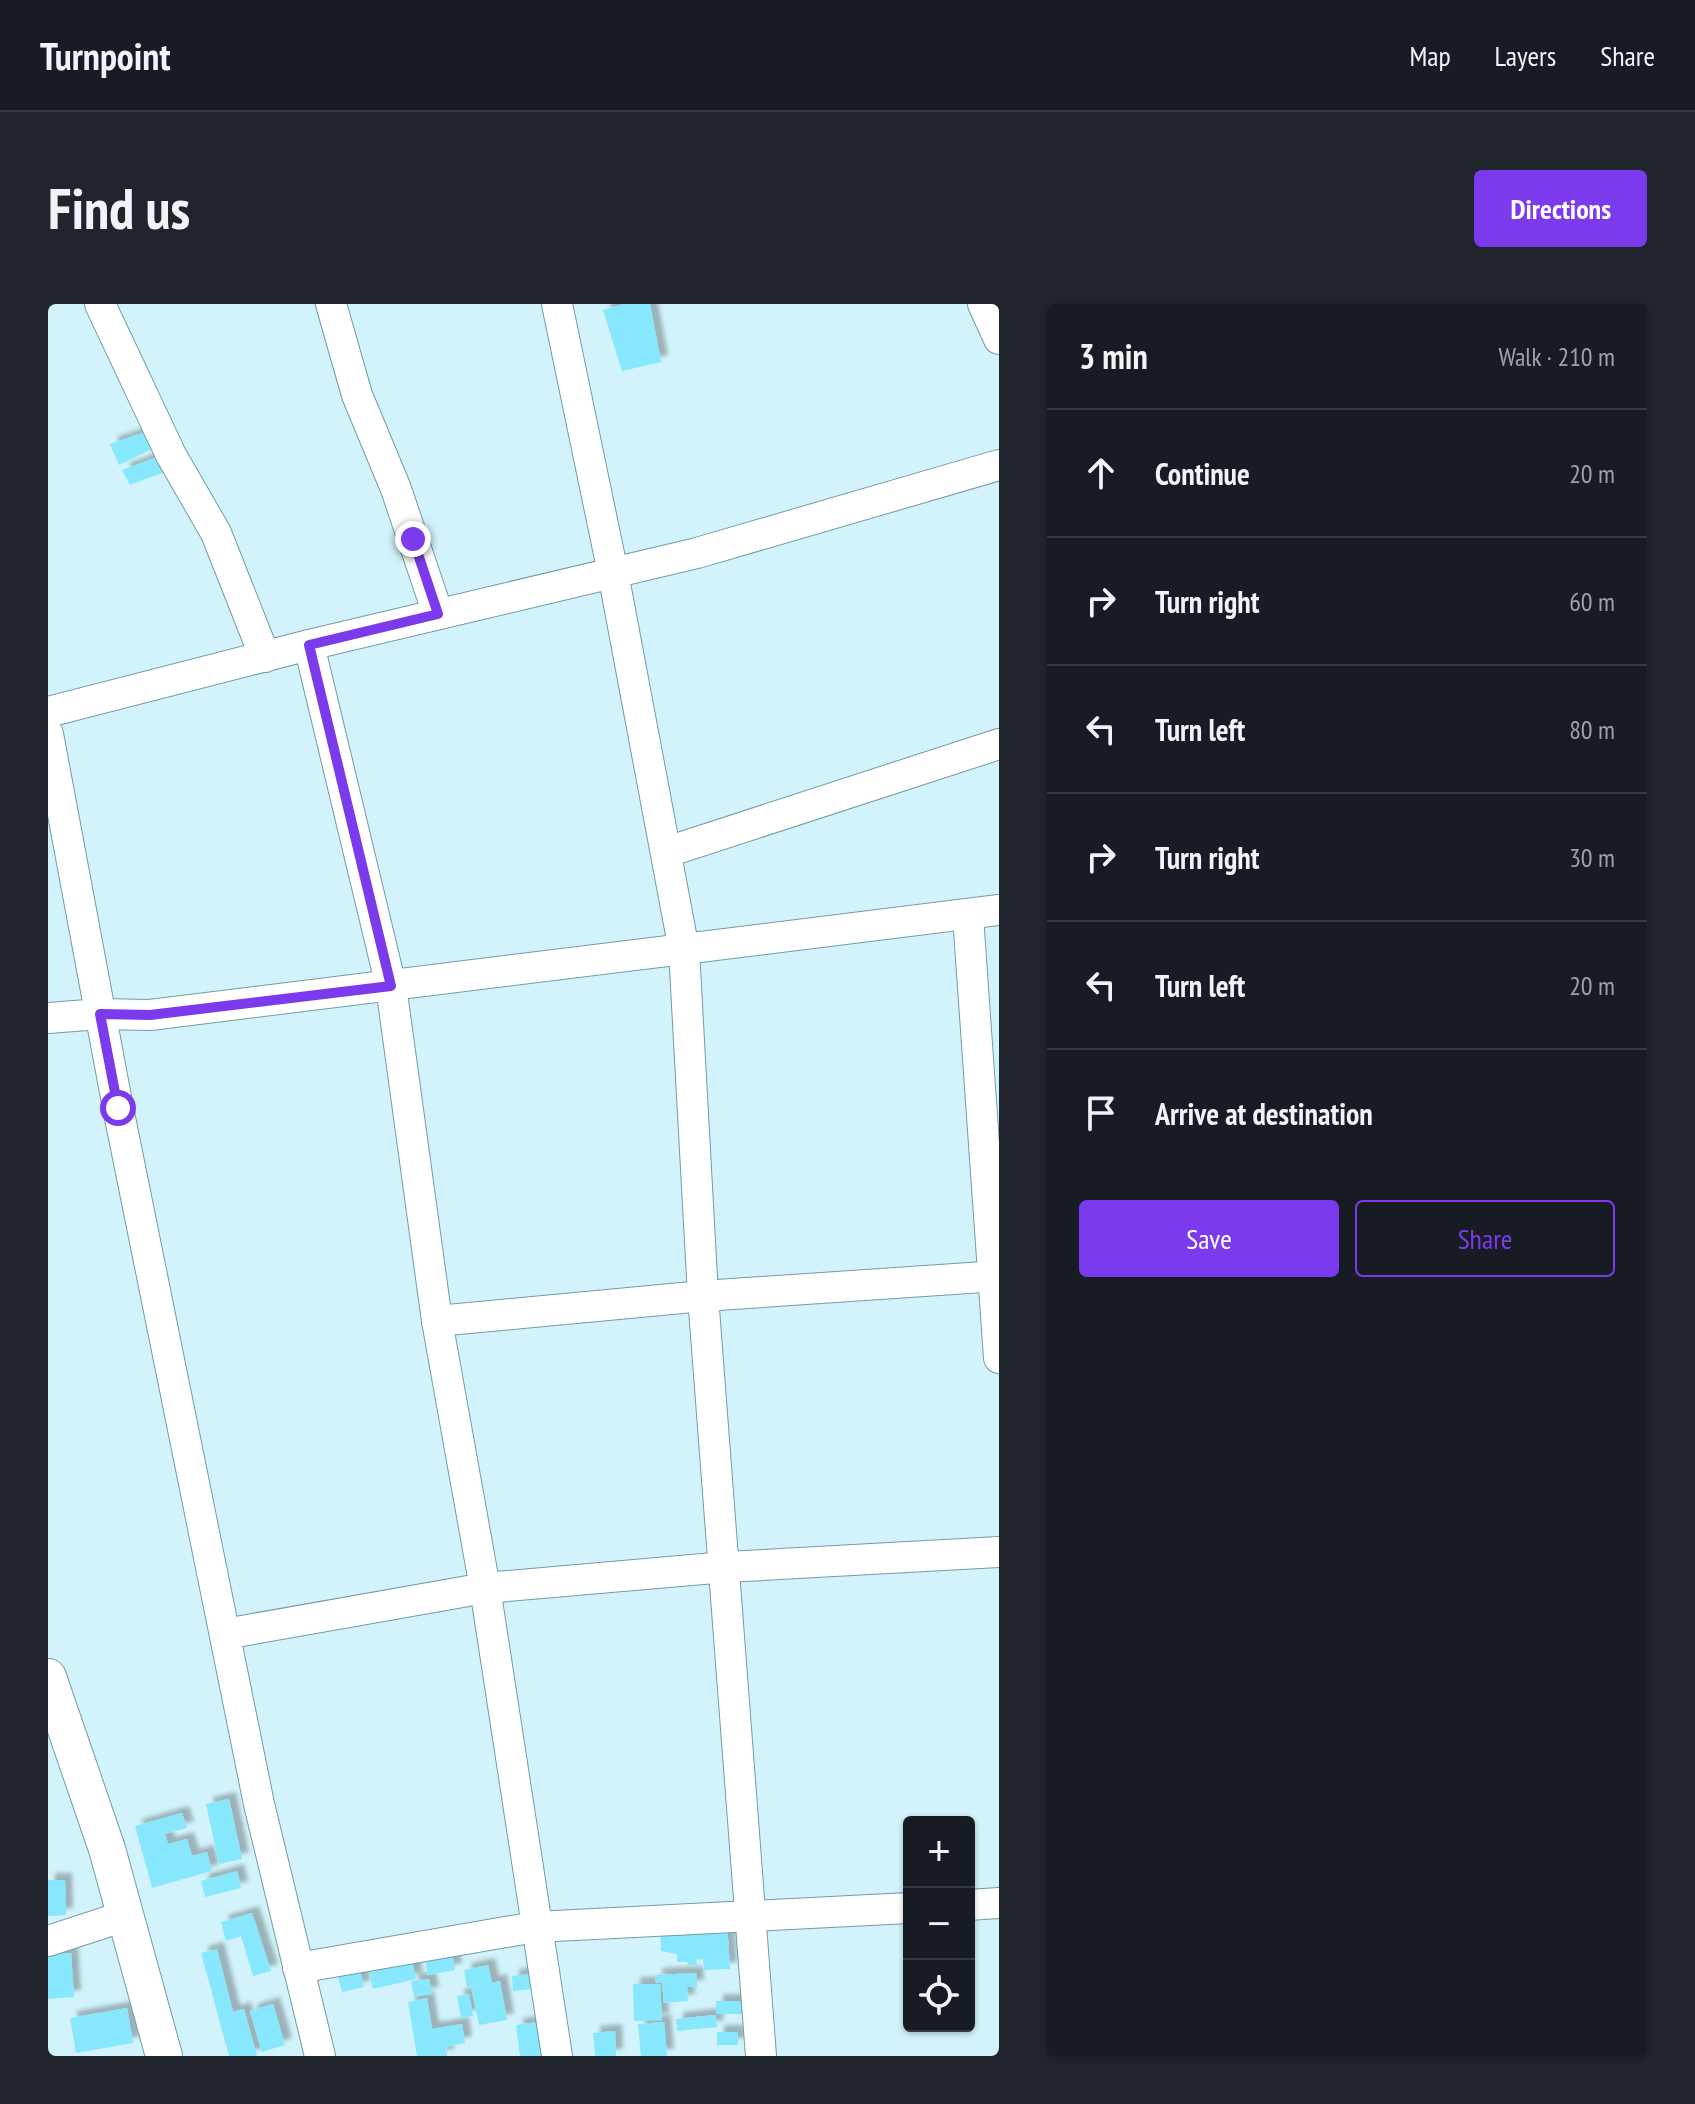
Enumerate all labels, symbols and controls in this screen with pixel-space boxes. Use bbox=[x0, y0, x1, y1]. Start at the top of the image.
text: Turnpoint bbox=[40, 31, 170, 80]
text: Map bbox=[1409, 37, 1451, 74]
text: Layers bbox=[1495, 37, 1556, 74]
text: Share bbox=[1600, 37, 1655, 74]
button: Directions bbox=[1474, 170, 1647, 247]
text: Find us bbox=[48, 172, 190, 244]
text: 3 min bbox=[1079, 334, 1148, 378]
text: Walk · 210 m bbox=[1498, 340, 1615, 373]
icon: ahead bbox=[1079, 451, 1123, 495]
text: Continue bbox=[1155, 454, 1250, 493]
text: 20 m bbox=[1569, 457, 1615, 490]
route end bbox=[395, 521, 431, 557]
icon: right bbox=[1079, 579, 1123, 623]
text: Turn right bbox=[1155, 582, 1259, 621]
text: 60 m bbox=[1569, 585, 1615, 618]
icon: left bbox=[1079, 707, 1123, 751]
text: Turn left bbox=[1155, 710, 1245, 749]
text: 80 m bbox=[1569, 713, 1615, 746]
icon: right bbox=[1079, 835, 1123, 879]
text: Turn right bbox=[1155, 838, 1259, 877]
text: 30 m bbox=[1569, 841, 1615, 874]
icon: left bbox=[1079, 963, 1123, 1007]
text: Turn left bbox=[1155, 966, 1245, 1005]
text: 20 m bbox=[1569, 969, 1615, 1002]
route start bbox=[100, 1090, 136, 1126]
icon: arrive bbox=[1079, 1091, 1123, 1135]
text: Arrive at destination bbox=[1155, 1094, 1373, 1133]
button: Save bbox=[1079, 1200, 1339, 1277]
button: Share bbox=[1355, 1200, 1615, 1277]
map controls bbox=[903, 1816, 975, 2032]
button: + bbox=[903, 1816, 975, 1888]
button: − bbox=[903, 1888, 975, 1960]
button: locate bbox=[903, 1960, 975, 2032]

